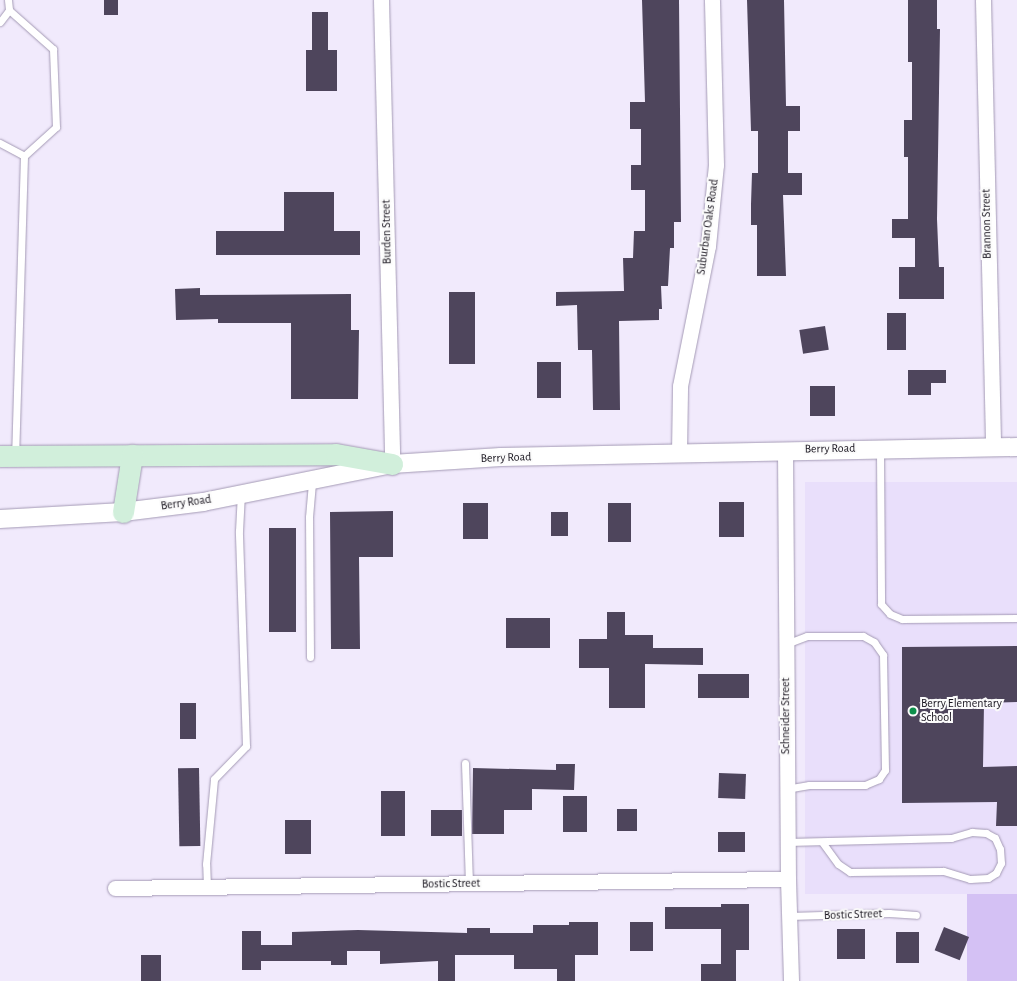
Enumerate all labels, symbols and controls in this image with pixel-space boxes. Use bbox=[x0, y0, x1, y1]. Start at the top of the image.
street label: Suburban Oaks Road bbox=[694, 178, 722, 276]
street label: Brannon Street bbox=[979, 189, 995, 259]
street label: Burden Street bbox=[379, 200, 395, 264]
street label: Berry Road bbox=[805, 441, 855, 457]
street label: Berry Road bbox=[480, 450, 532, 466]
street label: Berry Road bbox=[160, 492, 212, 514]
street label: Schneider Street bbox=[779, 678, 793, 754]
place label: Berry Elementary School bbox=[921, 697, 1002, 725]
marker: Berry Elementary School bbox=[908, 706, 918, 716]
street label: Bostic Street bbox=[422, 876, 480, 892]
street label: Bostic Street bbox=[824, 907, 882, 923]

